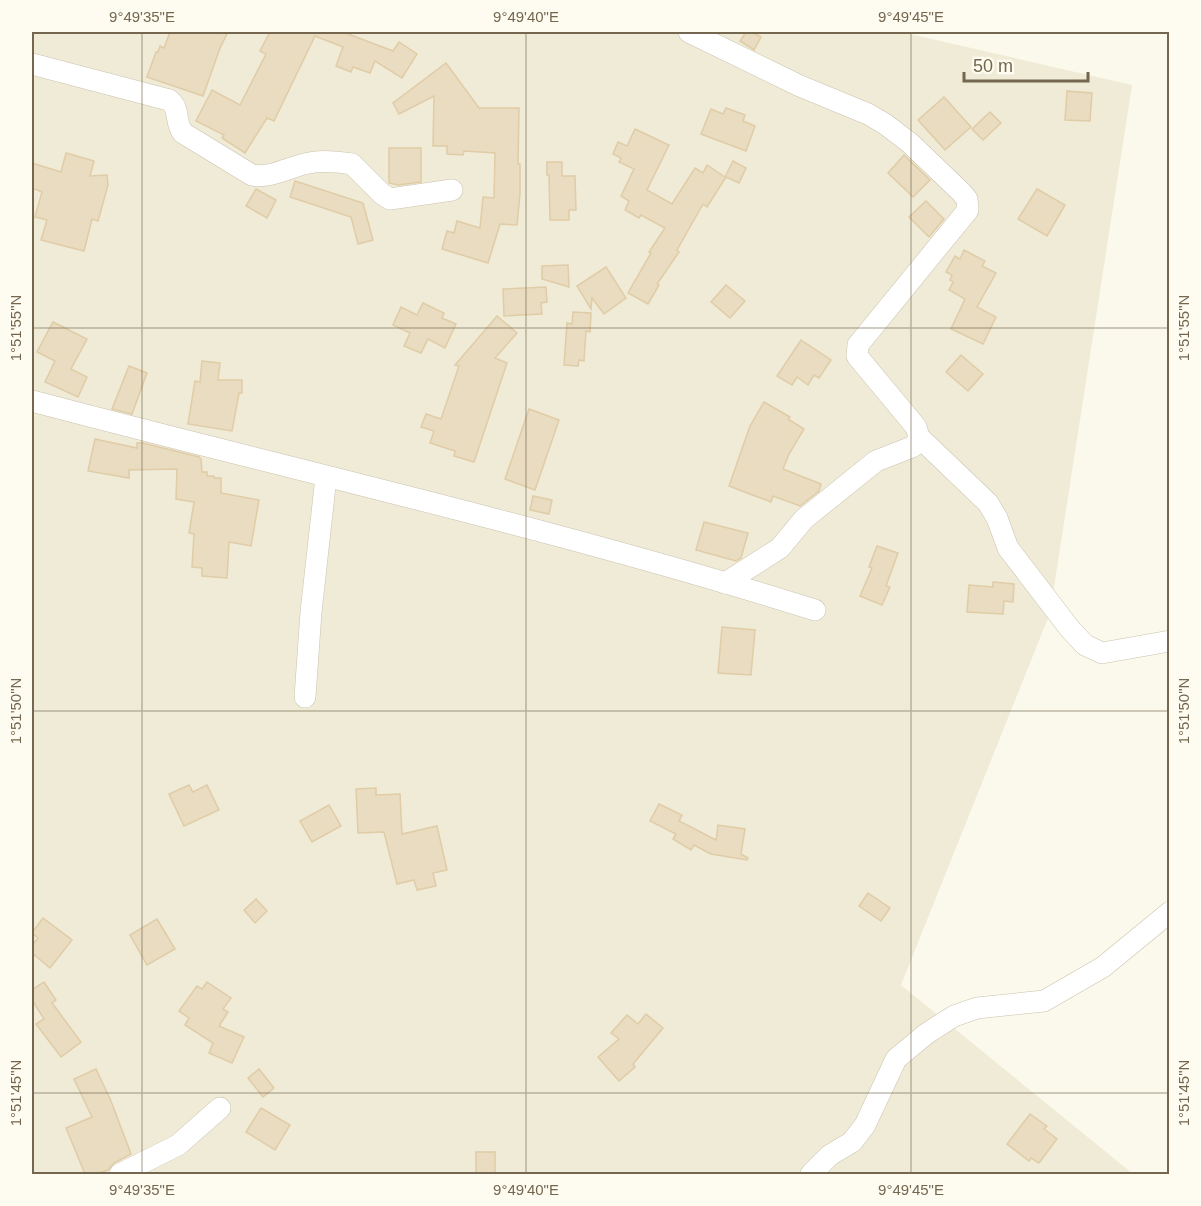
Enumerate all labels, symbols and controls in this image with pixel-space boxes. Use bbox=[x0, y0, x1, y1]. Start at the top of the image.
text: 9°49'35"E bbox=[109, 8, 175, 25]
text: 9°49'40"E bbox=[493, 8, 559, 25]
text: 9°49'45"E bbox=[878, 8, 944, 25]
scale bar bbox=[964, 45, 1088, 83]
text: 50 m bbox=[973, 56, 1013, 76]
text: 1°51'55"N bbox=[7, 295, 24, 361]
text: 1°51'55"N bbox=[1175, 295, 1192, 361]
text: 1°51'50"N bbox=[7, 678, 24, 744]
text: 1°51'50"N bbox=[1175, 678, 1192, 744]
text: 1°51'45"N bbox=[7, 1060, 24, 1126]
text: 1°51'45"N bbox=[1175, 1060, 1192, 1126]
text: 9°49'35"E bbox=[109, 1181, 175, 1198]
text: 9°49'40"E bbox=[493, 1181, 559, 1198]
text: 9°49'45"E bbox=[878, 1181, 944, 1198]

